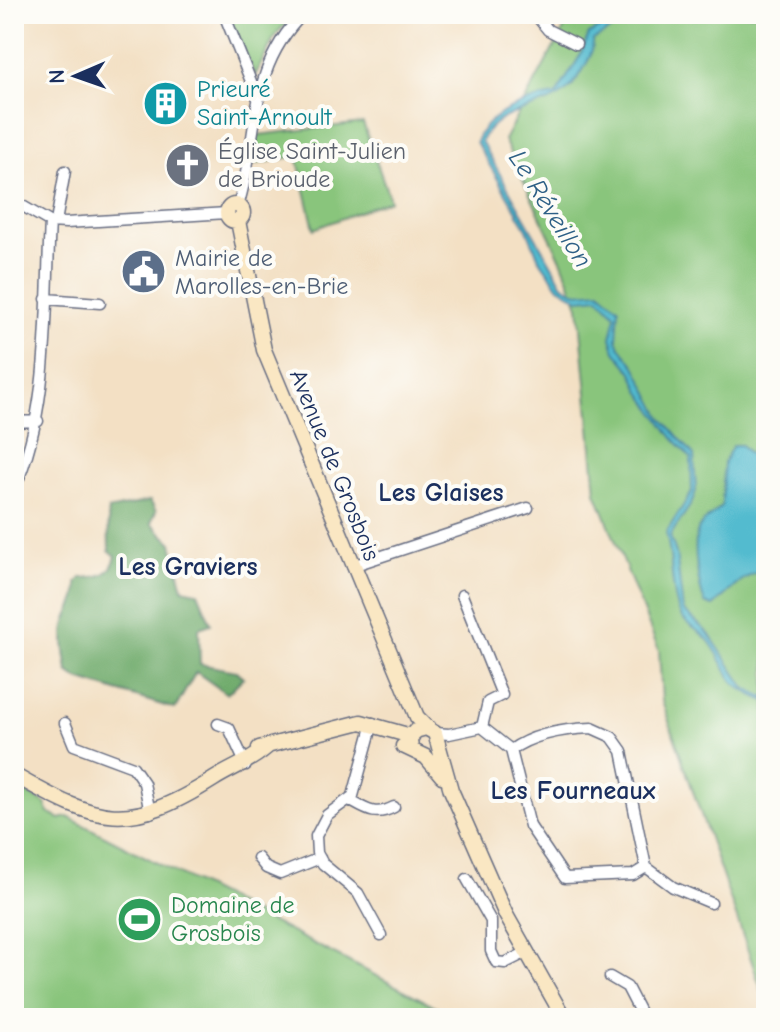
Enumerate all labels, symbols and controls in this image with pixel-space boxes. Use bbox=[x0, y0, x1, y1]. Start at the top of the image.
north arrow bbox=[36, 36, 116, 116]
text: N bbox=[44, 69, 70, 84]
place label: Prieuré Saint-Arnoult bbox=[197, 75, 333, 131]
building icon: Prieuré Saint-Arnoult bbox=[142, 79, 190, 127]
place label: Église Saint-Julien de Brioude bbox=[218, 137, 406, 193]
church icon: Église Saint-Julien de Brioude bbox=[163, 141, 211, 189]
water label: Le Réveillon bbox=[502, 145, 598, 273]
place label: Mairie de Marolles-en-Brie bbox=[175, 244, 348, 300]
public building icon: Mairie de Marolles-en-Brie bbox=[120, 248, 168, 296]
street label: Avenue de Grosbois bbox=[284, 365, 386, 565]
district label: Les Glaises bbox=[378, 478, 504, 508]
district label: Les Graviers bbox=[118, 552, 258, 582]
district label: Les Fourneaux bbox=[490, 776, 656, 806]
place label: Domaine de Grosbois bbox=[171, 891, 295, 947]
sports icon: Domaine de Grosbois bbox=[116, 895, 164, 943]

